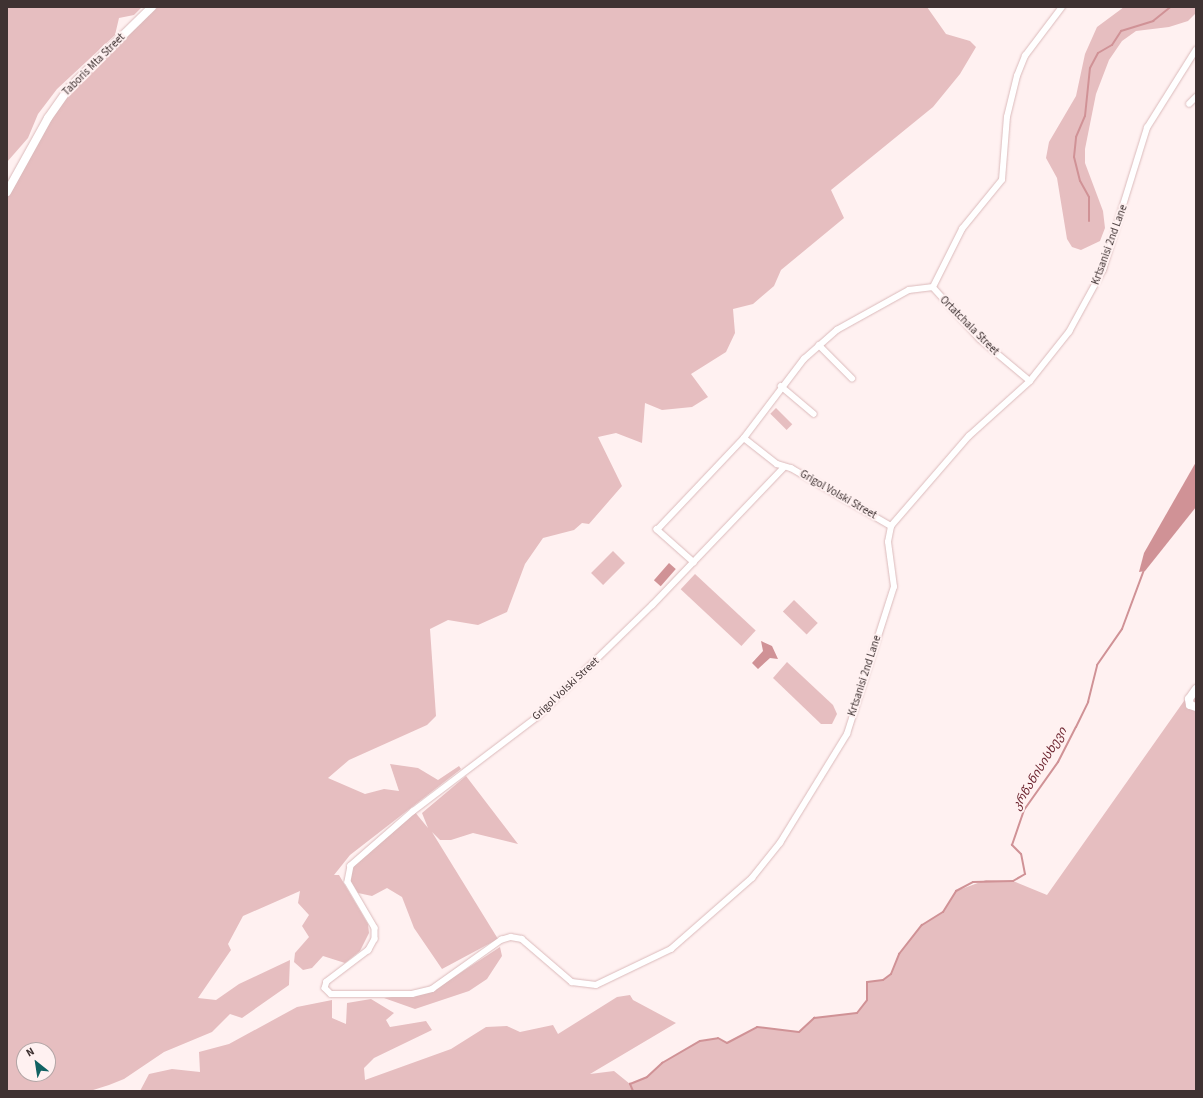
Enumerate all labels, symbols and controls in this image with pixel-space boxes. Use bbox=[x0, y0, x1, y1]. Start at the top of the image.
street label: Taboris Mta Street bbox=[60, 31, 128, 99]
street label: Krtsanisi 2nd Lane bbox=[1089, 203, 1131, 287]
street label: Ortatchala Street bbox=[937, 294, 1001, 358]
street label: Grigol Volski Street bbox=[797, 468, 879, 522]
street label: Krtsanisi 2nd Lane bbox=[846, 634, 884, 718]
street label: Grigol Volski Street bbox=[530, 655, 602, 723]
water label: კრწანისისხევი bbox=[1010, 725, 1070, 813]
north arrow bbox=[16, 1042, 56, 1082]
text: N bbox=[23, 1044, 37, 1060]

